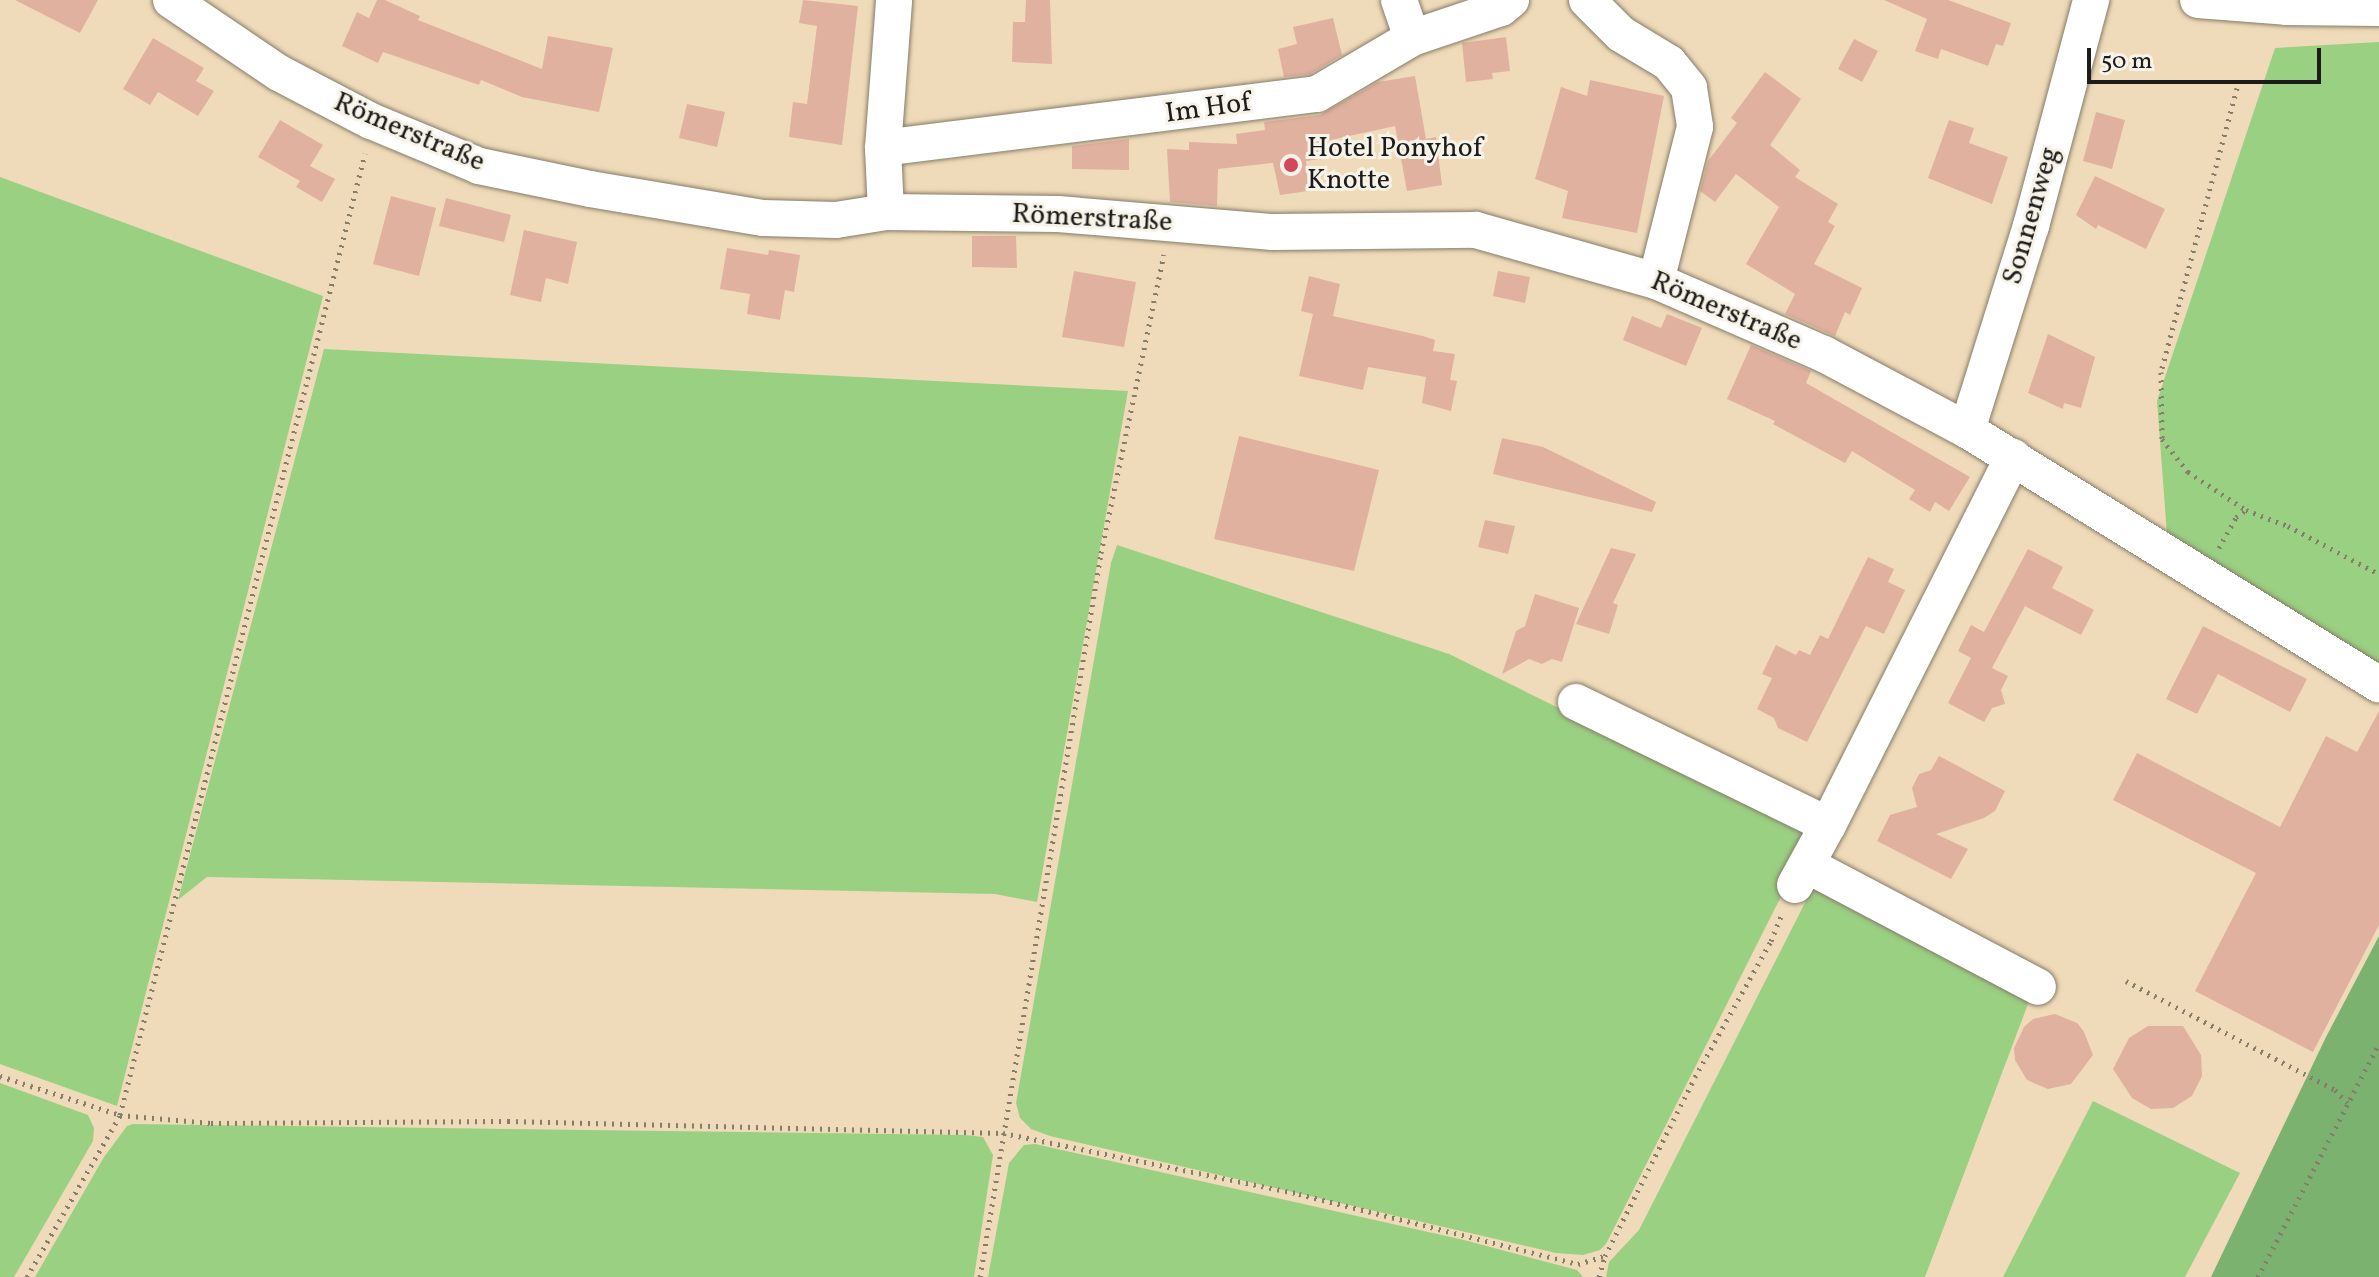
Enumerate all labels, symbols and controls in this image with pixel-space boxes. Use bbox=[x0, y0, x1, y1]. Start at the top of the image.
scale bar bbox=[2091, 32, 2325, 82]
text: 50 m bbox=[2101, 45, 2153, 79]
street label: Römerstraße bbox=[328, 86, 490, 180]
street label: Im Hof bbox=[1163, 86, 1253, 132]
place label: Hotel Ponyhof Knotte bbox=[1307, 132, 1482, 198]
street label: Sonnenweg bbox=[1996, 143, 2068, 289]
marker: Hotel Ponyhof Knotte bbox=[1282, 156, 1300, 174]
street label: Römerstraße bbox=[1011, 198, 1173, 240]
street label: Römerstraße bbox=[1645, 265, 1807, 359]

